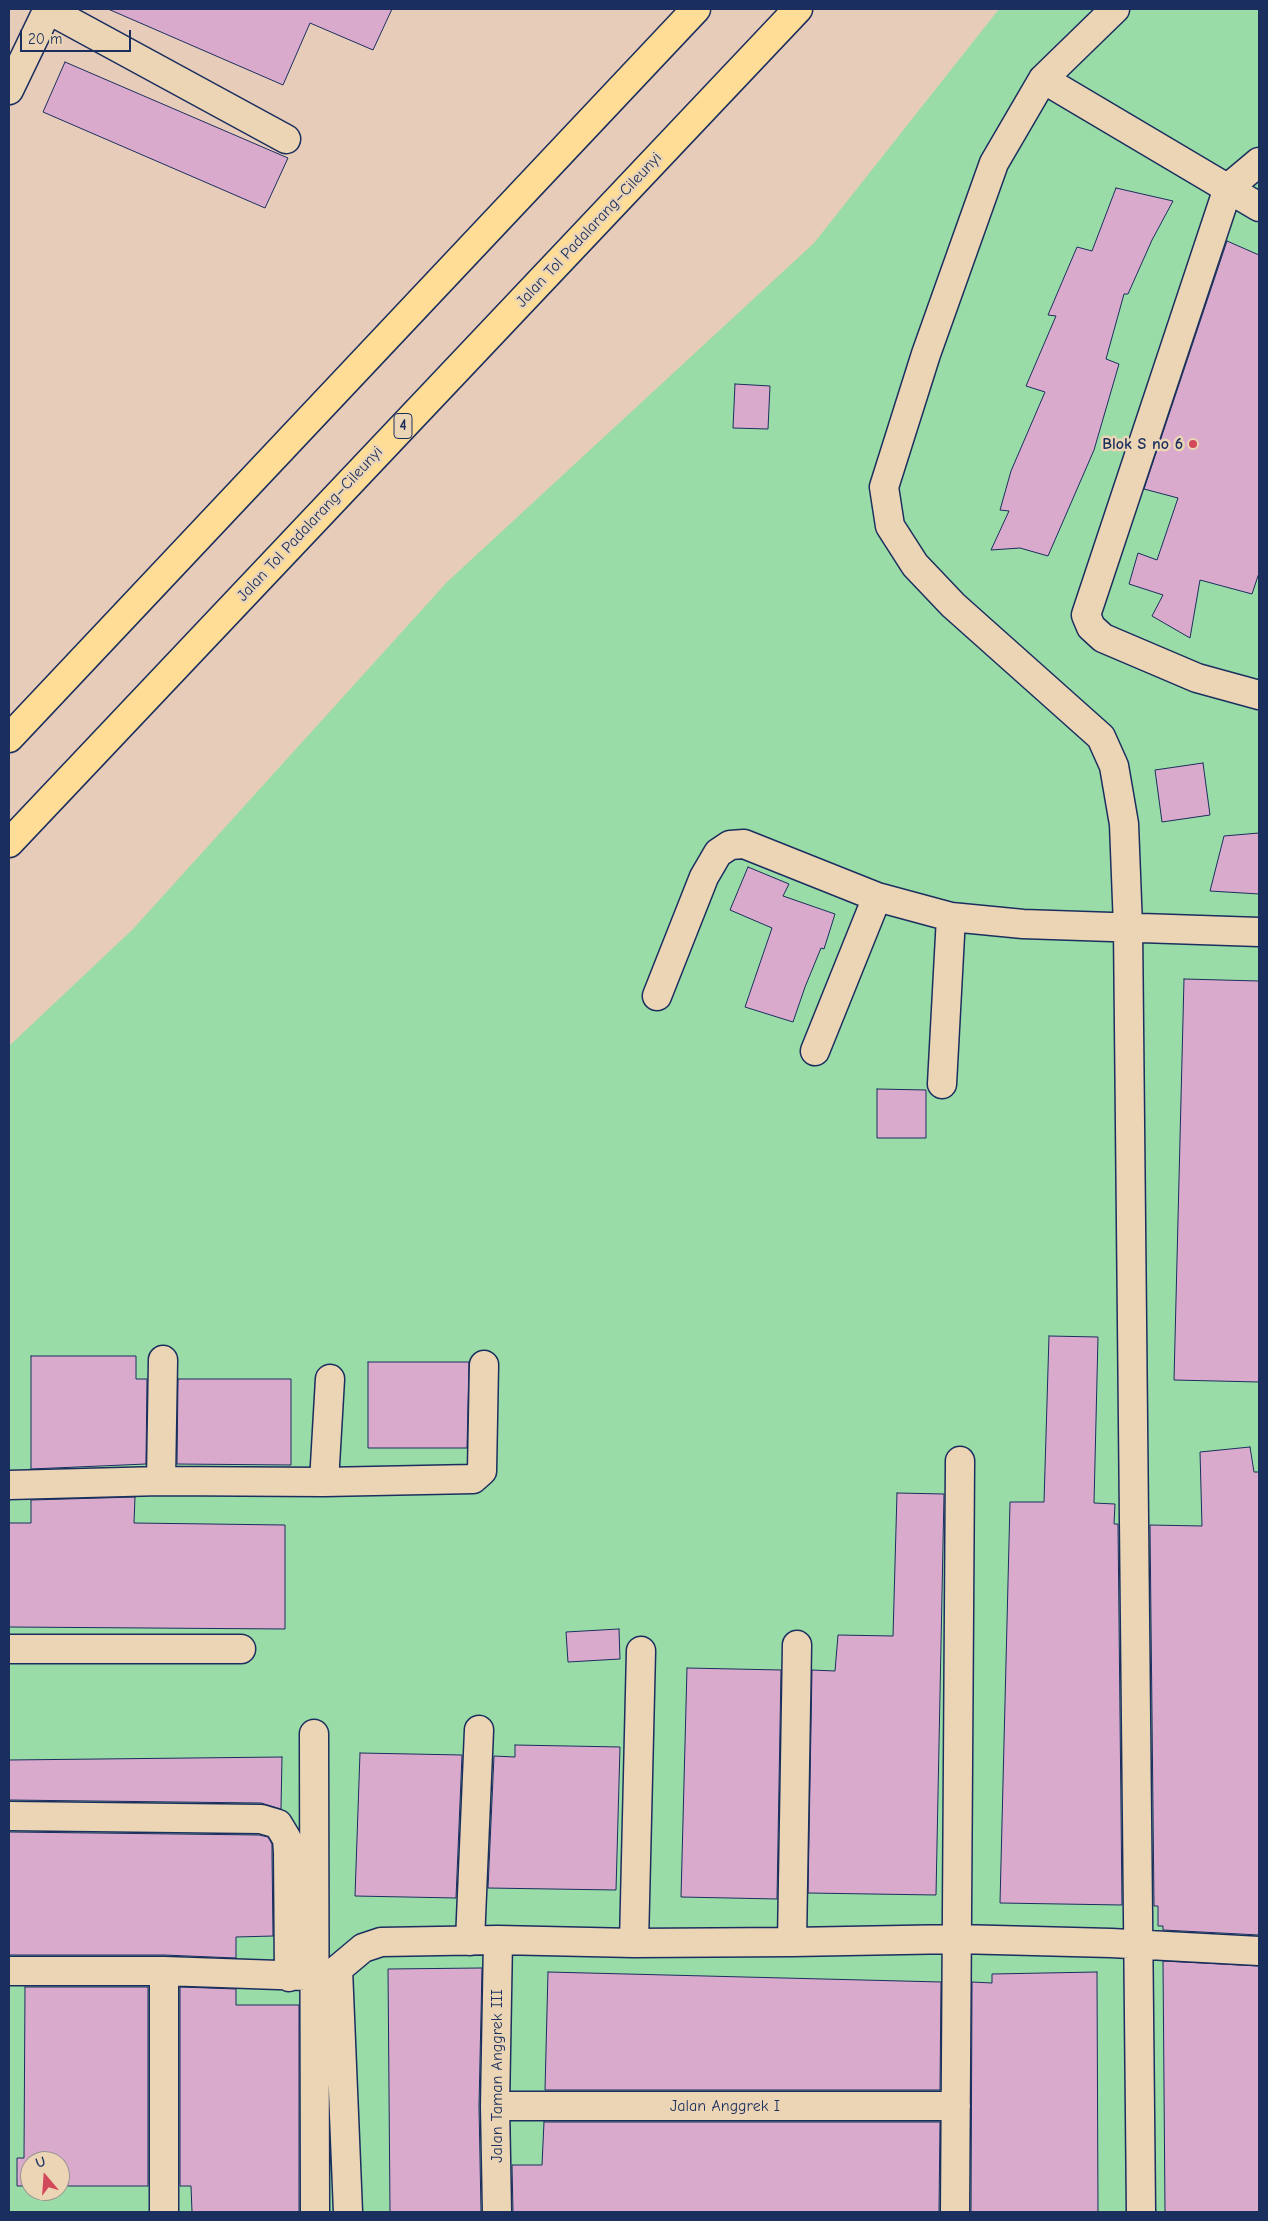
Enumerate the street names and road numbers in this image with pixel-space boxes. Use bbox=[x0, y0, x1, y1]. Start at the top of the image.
street label: Jalan Tol Padalarang–Cileunyi bbox=[512, 149, 666, 311]
road number: 4 bbox=[394, 414, 412, 438]
street label: Jalan Tol Padalarang–Cileunyi bbox=[233, 443, 387, 605]
street label: Jalan Taman Anggrek III bbox=[487, 1989, 507, 2163]
street label: Jalan Anggrek I bbox=[670, 2096, 780, 2116]

